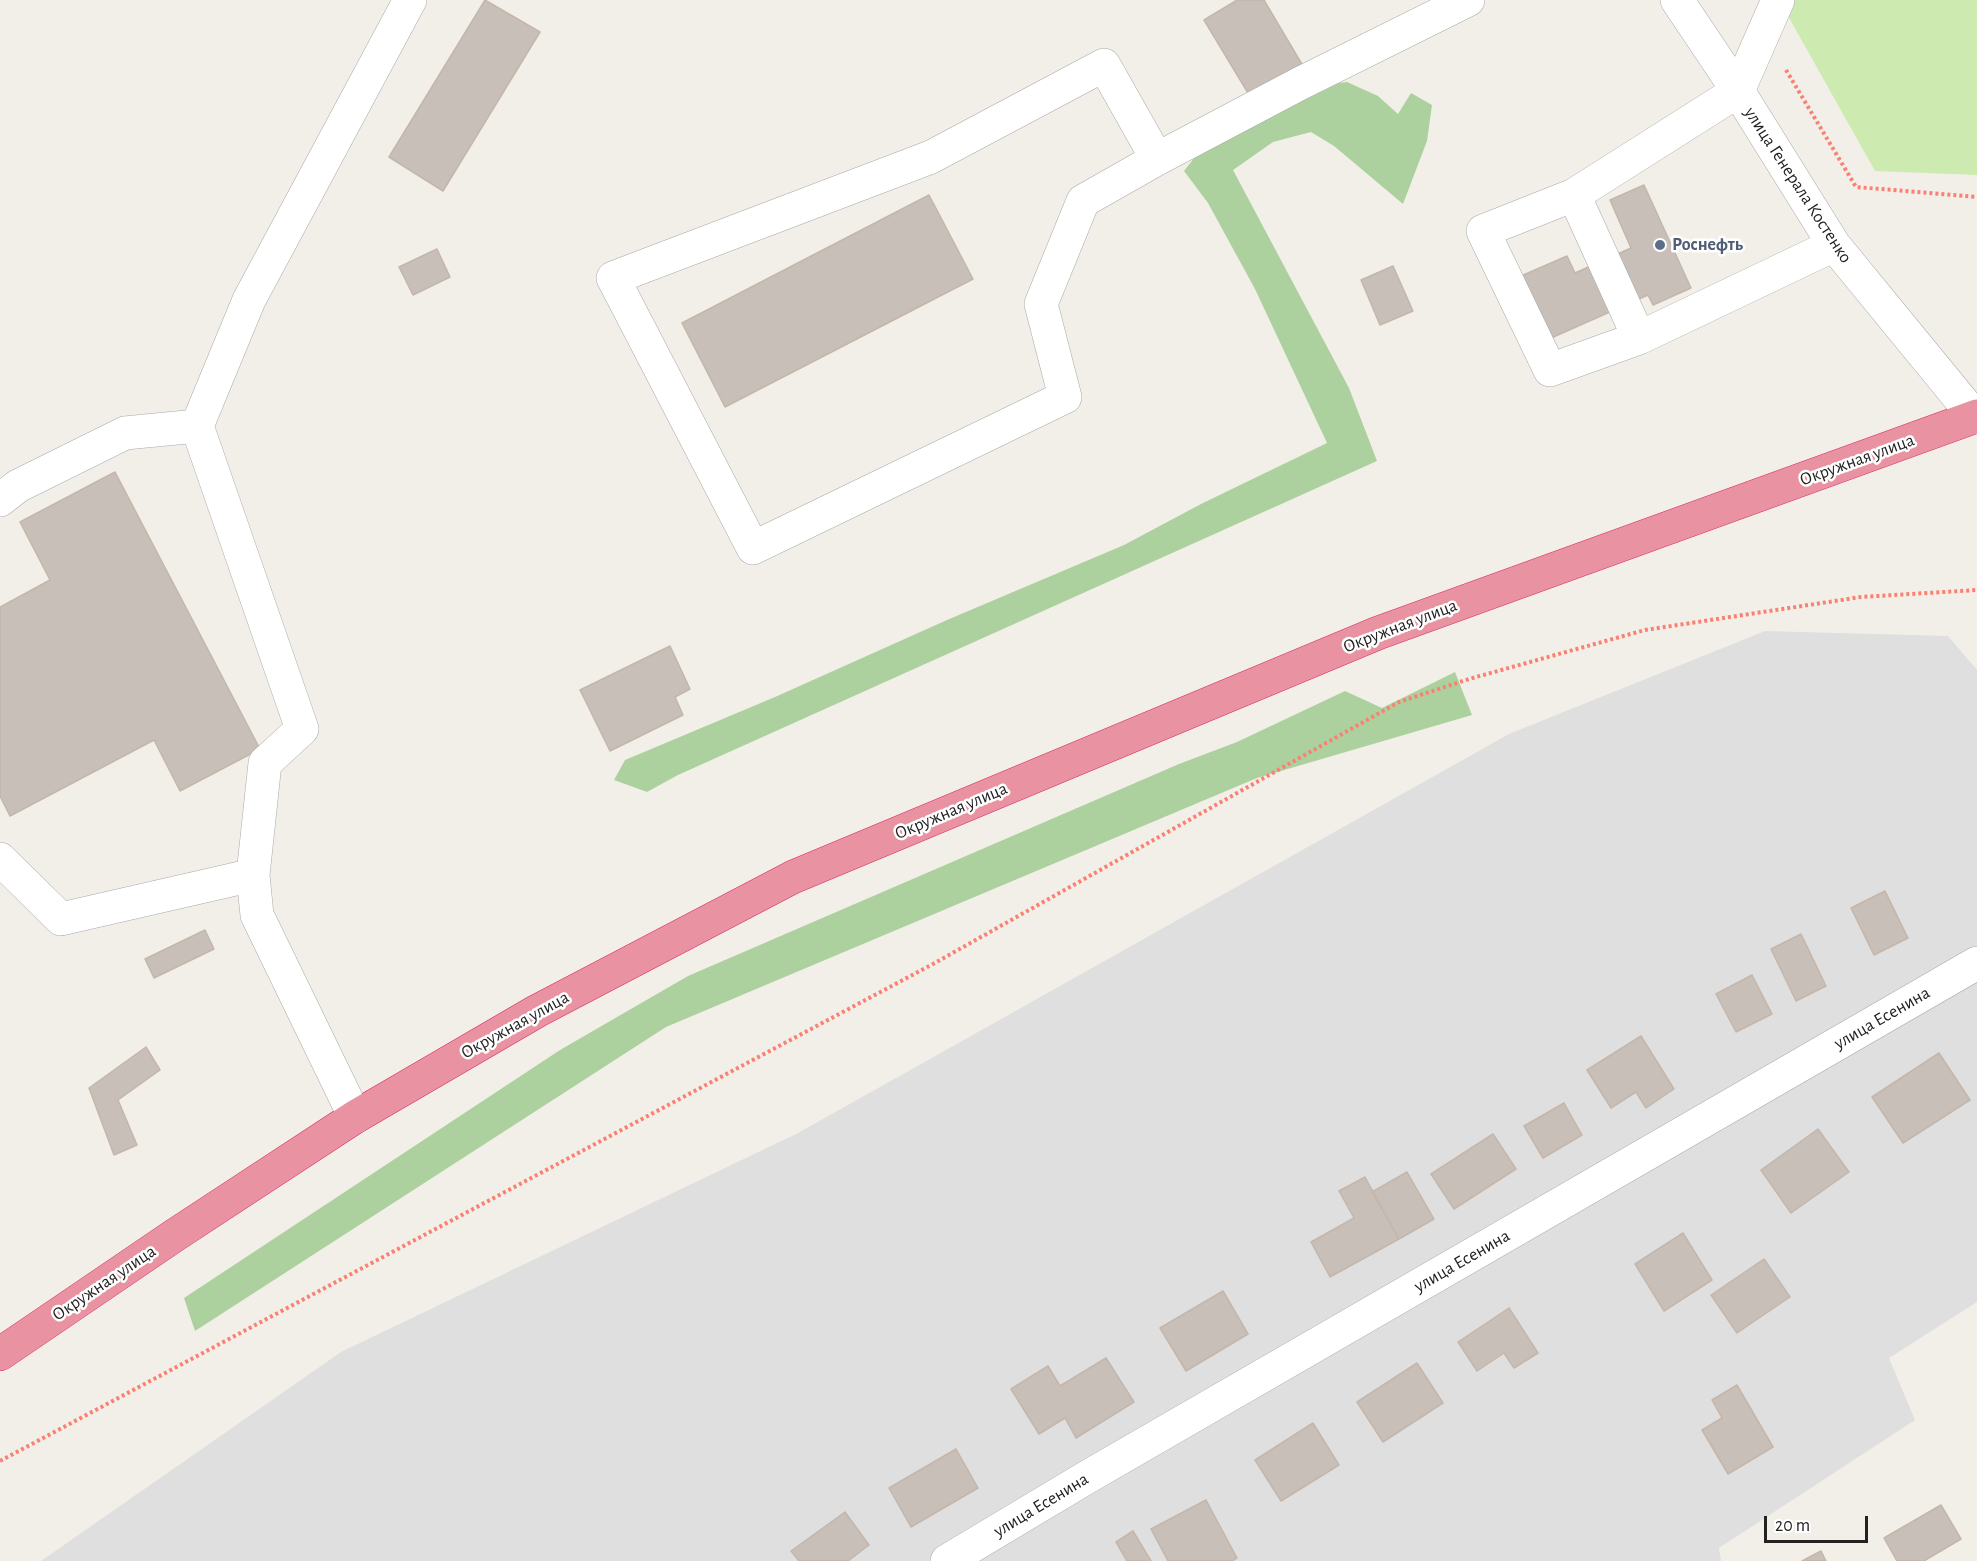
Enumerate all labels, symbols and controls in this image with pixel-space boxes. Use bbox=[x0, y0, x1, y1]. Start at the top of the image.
street label: улица Генерала Костенко bbox=[1739, 103, 1857, 267]
place label: Роснефть bbox=[1672, 234, 1743, 256]
marker: Роснефть bbox=[1653, 238, 1667, 252]
street label: Окружная улица bbox=[1797, 429, 1917, 491]
street label: Окружная улица bbox=[1340, 594, 1460, 658]
street label: Окружная улица bbox=[891, 778, 1011, 844]
street label: улица Есенина bbox=[1830, 982, 1934, 1054]
street label: Окружная улица bbox=[457, 986, 573, 1064]
street label: улица Есенина bbox=[1410, 1225, 1514, 1297]
street label: Окружная улица bbox=[48, 1240, 160, 1326]
street label: улица Есенина bbox=[990, 1468, 1092, 1542]
scale bar bbox=[1767, 1504, 1870, 1542]
text: 20 m bbox=[1775, 1517, 1810, 1535]

